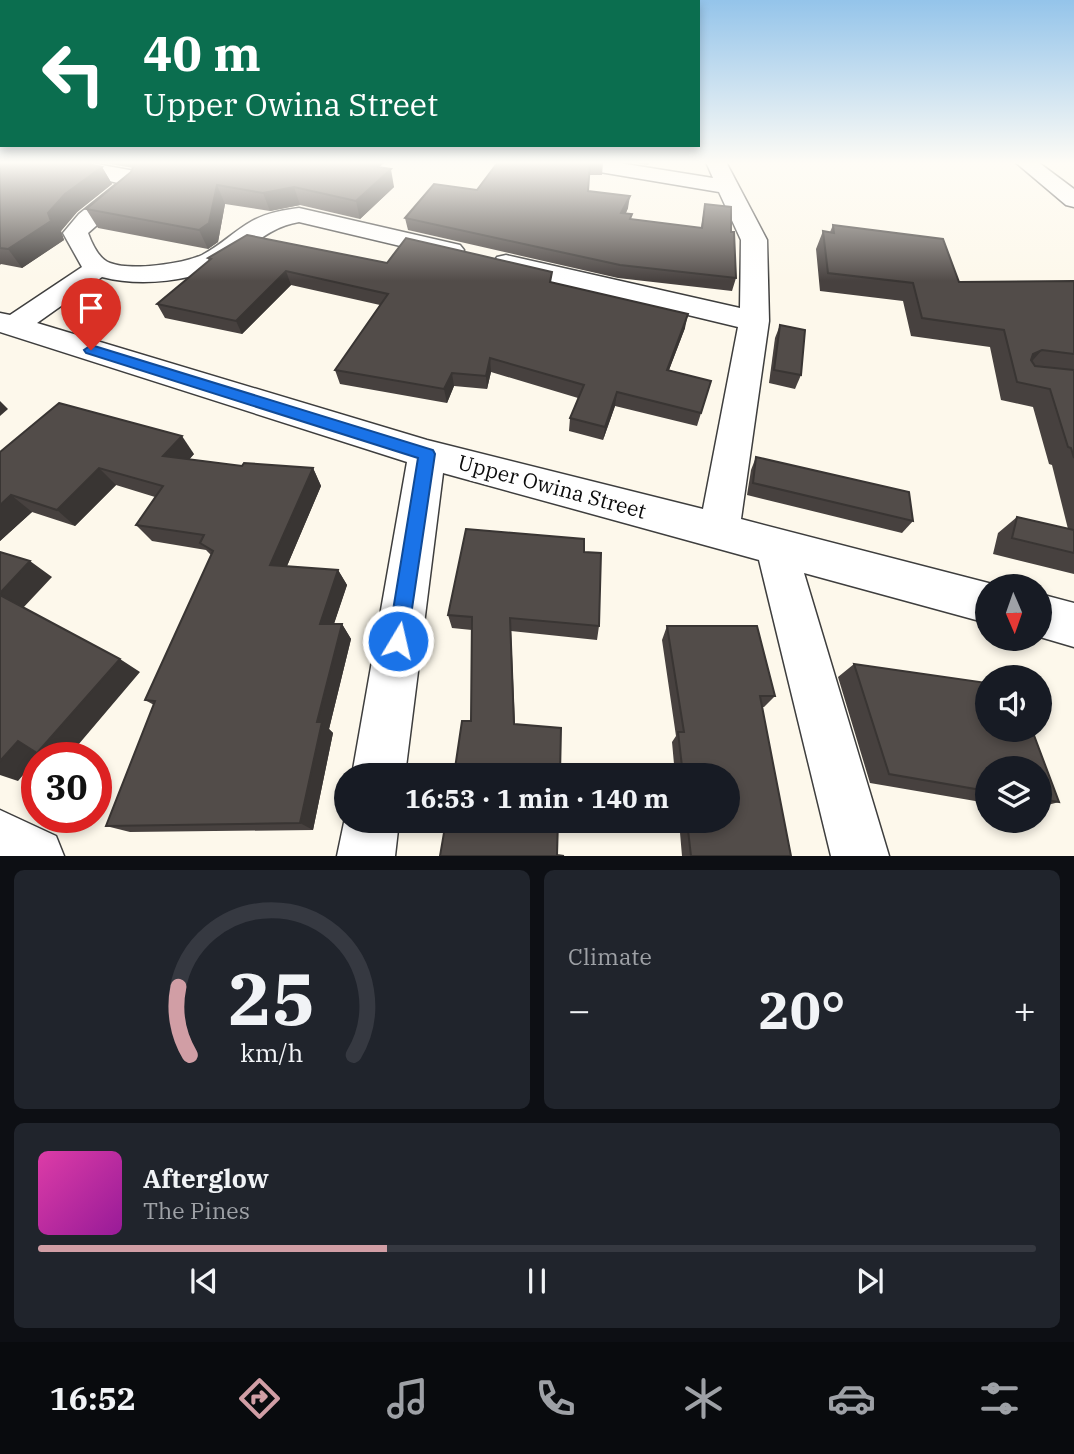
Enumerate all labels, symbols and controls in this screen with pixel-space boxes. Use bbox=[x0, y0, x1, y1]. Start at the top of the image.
text: 40 m bbox=[143, 21, 261, 84]
icon: left bbox=[28, 28, 119, 119]
text: Upper Owina Street bbox=[143, 83, 438, 125]
pin bbox=[61, 278, 121, 350]
icon: arrive bbox=[72, 289, 110, 327]
street label: Upper Owina Street bbox=[455, 447, 649, 525]
north arrow bbox=[975, 574, 1052, 651]
map controls bbox=[975, 574, 1052, 833]
position arrow bbox=[361, 604, 435, 678]
button: sound bbox=[975, 665, 1052, 742]
speed limit sign: 30 bbox=[21, 742, 112, 833]
button: layers bbox=[975, 756, 1052, 833]
text: 16:53 · 1 min · 140 m bbox=[405, 781, 669, 815]
text: Climate bbox=[568, 941, 652, 971]
text: 25 bbox=[228, 951, 316, 1046]
text: 20° bbox=[759, 976, 845, 1043]
text: − bbox=[568, 985, 591, 1034]
text: + bbox=[1013, 985, 1036, 1034]
text: km/h bbox=[240, 1036, 304, 1069]
text: Afterglow bbox=[143, 1161, 269, 1195]
text: The Pines bbox=[143, 1195, 250, 1225]
icon: previous bbox=[185, 1262, 223, 1300]
icon: pause bbox=[518, 1262, 556, 1300]
icon: next bbox=[851, 1262, 889, 1300]
icon: directions bbox=[235, 1374, 284, 1423]
icon: music bbox=[383, 1374, 432, 1423]
icon: phone bbox=[531, 1374, 580, 1423]
icon: climate bbox=[679, 1374, 728, 1423]
icon: car bbox=[827, 1374, 876, 1423]
icon: filters bbox=[975, 1374, 1024, 1423]
text: 16:52 bbox=[50, 1377, 136, 1419]

